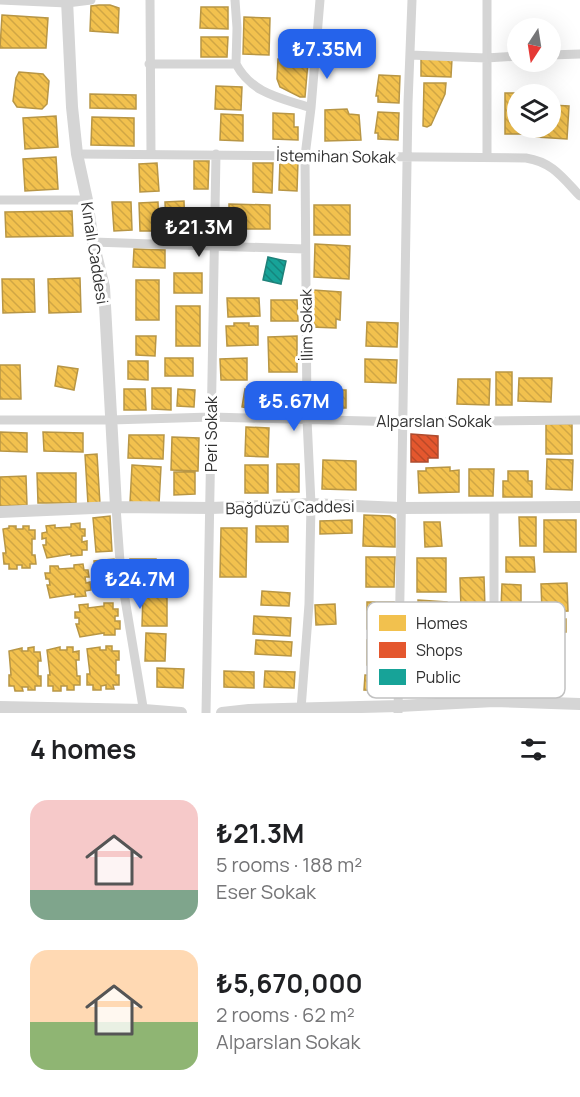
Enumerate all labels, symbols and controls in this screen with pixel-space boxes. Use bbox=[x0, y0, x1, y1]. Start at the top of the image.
north arrow bbox=[507, 18, 561, 72]
map controls bbox=[507, 18, 561, 138]
pin: ₺7.35M bbox=[278, 29, 376, 80]
text: ₺7.35M bbox=[292, 35, 362, 62]
button: layers bbox=[507, 84, 561, 138]
street label: İstemihan Sokak bbox=[276, 144, 397, 168]
street label: Kınalı Caddesi bbox=[76, 200, 114, 306]
pin: ₺21.3M bbox=[150, 207, 248, 258]
text: ₺21.3M bbox=[165, 213, 233, 240]
street label: İlim Sokak bbox=[294, 288, 318, 361]
pin: ₺5.67M bbox=[245, 381, 343, 432]
text: ₺5.67M bbox=[258, 387, 330, 414]
street label: Peri Sokak bbox=[200, 395, 222, 472]
street label: Alparslan Sokak bbox=[376, 410, 493, 432]
street label: Bağdüzü Caddesi bbox=[225, 495, 355, 519]
pin: ₺24.7M bbox=[91, 559, 189, 610]
text: ₺24.7M bbox=[105, 565, 175, 592]
legend bbox=[367, 602, 565, 698]
text: Homes bbox=[416, 612, 468, 634]
text: Shops bbox=[416, 639, 463, 661]
text: Public bbox=[416, 666, 461, 688]
text: 4 homes bbox=[30, 731, 136, 767]
icon: filters bbox=[517, 733, 550, 766]
text: ₺21.3M bbox=[216, 815, 304, 851]
icon: home bbox=[78, 824, 150, 896]
text: 5 rooms · 188 m² bbox=[216, 851, 362, 878]
text: Eser Sokak bbox=[216, 878, 316, 905]
text: ₺5,670,000 bbox=[216, 965, 363, 1001]
icon: home bbox=[78, 974, 150, 1046]
text: 2 rooms · 62 m² bbox=[216, 1001, 355, 1028]
text: Alparslan Sokak bbox=[216, 1028, 360, 1055]

